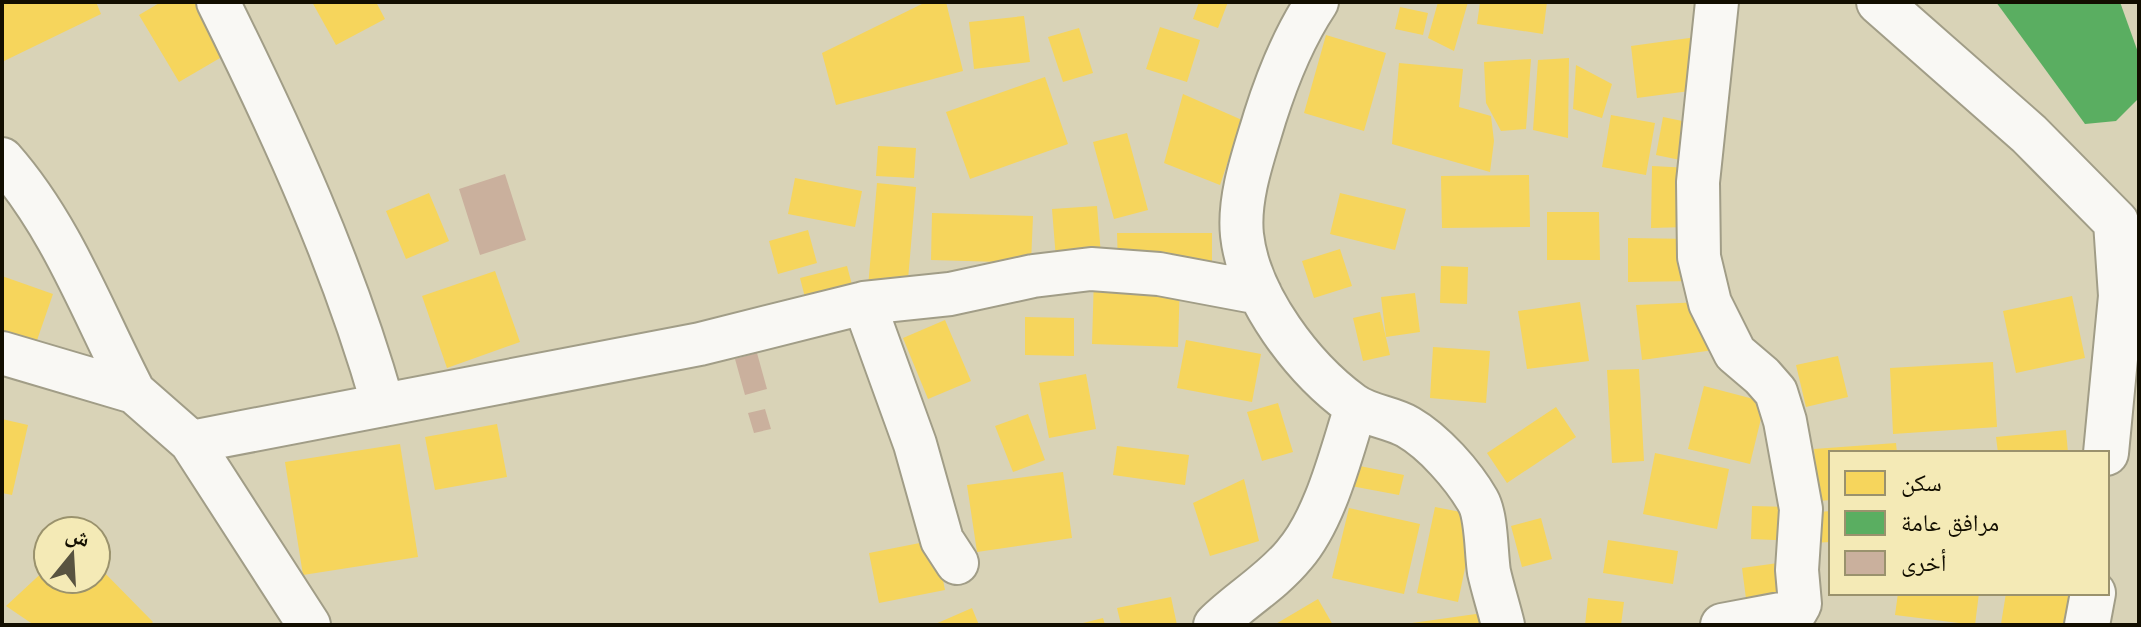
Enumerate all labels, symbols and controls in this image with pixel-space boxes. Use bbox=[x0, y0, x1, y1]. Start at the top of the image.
legend bbox=[1829, 451, 2109, 595]
text: سكن bbox=[1901, 467, 1942, 498]
text: مرافق عامة bbox=[1901, 507, 1999, 538]
north arrow bbox=[32, 515, 112, 595]
text: ش bbox=[62, 519, 94, 554]
text: أخرى bbox=[1901, 547, 1947, 578]

